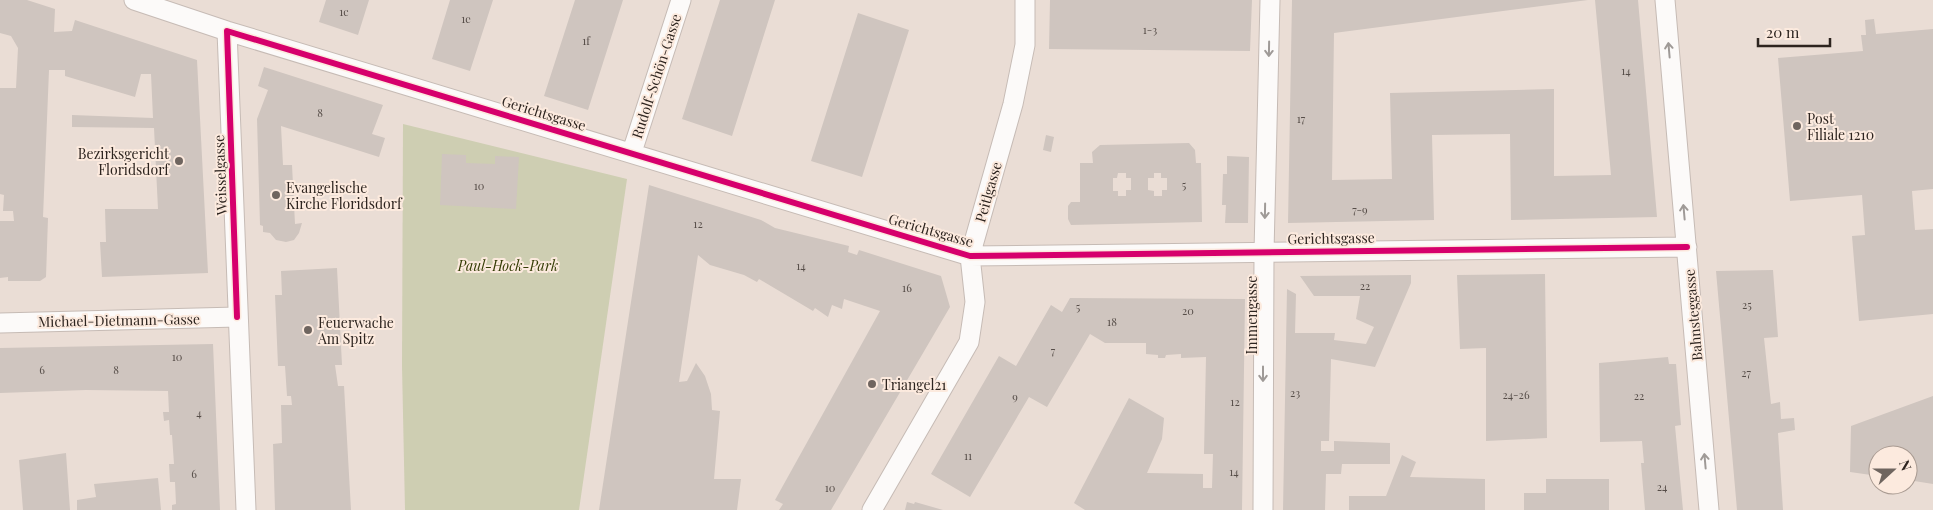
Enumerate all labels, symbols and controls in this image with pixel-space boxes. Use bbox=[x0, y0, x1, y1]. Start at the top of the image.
house number: 1c bbox=[339, 4, 349, 19]
house number: 1e bbox=[461, 11, 471, 26]
street label: Rudolf-Schön-Gasse bbox=[627, 11, 685, 141]
scale bar bbox=[1758, 15, 1830, 47]
house number: 1-3 bbox=[1143, 22, 1157, 37]
text: 20 m bbox=[1766, 22, 1800, 42]
house number: 1f bbox=[582, 33, 591, 48]
one-way arrow bbox=[1264, 40, 1274, 56]
one-way arrow bbox=[1665, 43, 1674, 59]
house number: 14 bbox=[1621, 63, 1631, 78]
street label: Gerichtsgasse bbox=[499, 91, 589, 135]
house number: 8 bbox=[317, 105, 323, 120]
place label: Post Filiale 1210 bbox=[1807, 109, 1874, 144]
house number: 17 bbox=[1297, 111, 1306, 126]
marker: Post Filiale 1210 bbox=[1791, 120, 1803, 132]
street label: Weisselgasse bbox=[209, 135, 231, 216]
place label: Bezirksgericht Floridsdorf bbox=[78, 144, 170, 179]
marker: Bezirksgericht Floridsdorf bbox=[173, 155, 185, 167]
street label: Peitlgasse bbox=[970, 160, 1006, 224]
house number: 5 bbox=[1182, 177, 1187, 192]
place label: Evangelische Kirche Floridsdorf bbox=[286, 178, 403, 213]
house number: 10 bbox=[474, 178, 485, 193]
marker: Evangelische Kirche Floridsdorf bbox=[270, 189, 282, 201]
one-way arrow bbox=[1260, 202, 1270, 219]
house number: 7-9 bbox=[1352, 202, 1368, 217]
one-way arrow bbox=[1679, 205, 1689, 221]
street label: Gerichtsgasse bbox=[886, 209, 976, 251]
house number: 12 bbox=[693, 216, 703, 231]
street label: Gerichtsgasse bbox=[1287, 228, 1375, 248]
park label: Paul-Hock-Park bbox=[457, 256, 558, 275]
house number: 14 bbox=[796, 258, 806, 273]
street label: Bahnsteggasse bbox=[1680, 268, 1706, 362]
street label: Immengasse bbox=[1242, 276, 1261, 354]
house number: 22 bbox=[1360, 278, 1370, 293]
house number: 16 bbox=[902, 280, 912, 295]
house number: 25 bbox=[1742, 297, 1752, 312]
house number: 5 bbox=[1076, 299, 1081, 314]
house number: 20 bbox=[1182, 303, 1194, 318]
street label: Michael-Dietmann-Gasse bbox=[38, 309, 200, 331]
place label: Feuerwache Am Spitz bbox=[317, 313, 394, 348]
house number: 18 bbox=[1107, 314, 1117, 329]
marker: Feuerwache Am Spitz bbox=[302, 324, 314, 336]
house number: 7 bbox=[1051, 343, 1056, 358]
house number: 10 bbox=[172, 349, 183, 364]
house number: 6 bbox=[39, 362, 45, 377]
house number: 8 bbox=[113, 362, 119, 377]
one-way arrow bbox=[1259, 365, 1268, 381]
house number: 27 bbox=[1741, 365, 1751, 380]
place label: Triangel21 bbox=[882, 375, 946, 394]
marker: Triangel21 bbox=[866, 378, 878, 390]
house number: 23 bbox=[1290, 385, 1300, 400]
house number: 24-26 bbox=[1502, 387, 1530, 402]
house number: 22 bbox=[1634, 388, 1644, 403]
house number: 9 bbox=[1012, 389, 1018, 404]
house number: 12 bbox=[1230, 394, 1240, 409]
house number: 4 bbox=[196, 405, 202, 420]
north arrow bbox=[1868, 445, 1918, 495]
house number: 11 bbox=[964, 448, 972, 463]
one-way arrow bbox=[1700, 454, 1710, 470]
text: N bbox=[1895, 457, 1916, 473]
house number: 14 bbox=[1229, 464, 1239, 479]
house number: 6 bbox=[191, 466, 197, 481]
house number: 24 bbox=[1657, 479, 1668, 494]
house number: 10 bbox=[825, 480, 836, 495]

